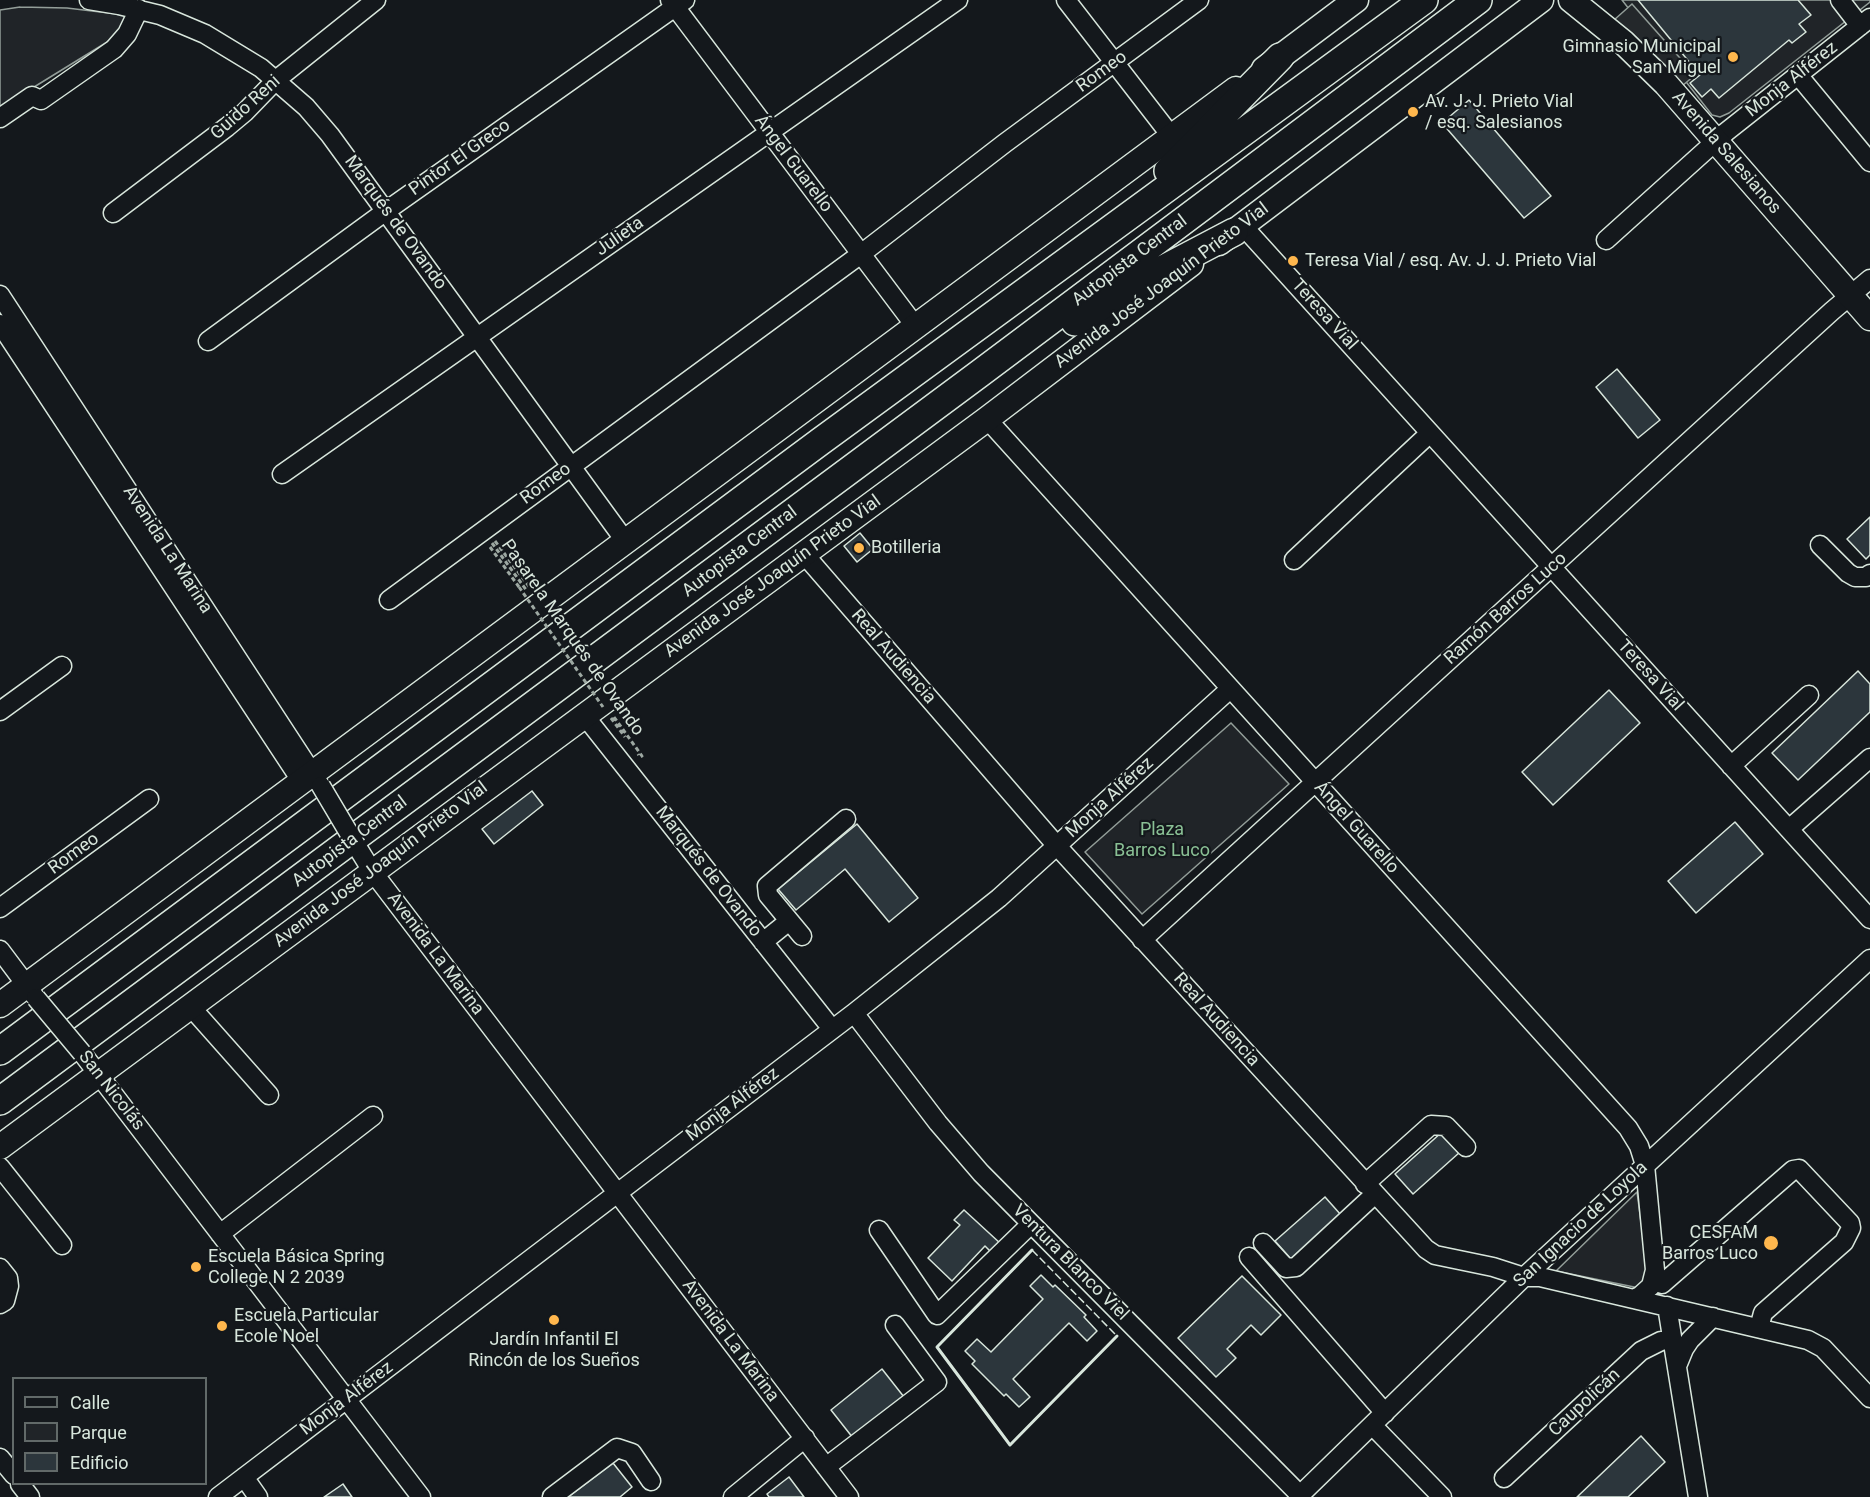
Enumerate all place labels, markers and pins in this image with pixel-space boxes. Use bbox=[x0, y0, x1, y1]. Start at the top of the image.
place label: Gimnasio Municipal San Miguel bbox=[1562, 36, 1721, 78]
marker: Gimnasio Municipal San Miguel bbox=[1726, 50, 1740, 64]
place label: Av. J. J. Prieto Vial / esq. Salesianos bbox=[1425, 91, 1573, 134]
marker: Av. J. J. Prieto Vial / esq. Salesianos bbox=[1406, 105, 1420, 119]
place label: Teresa Vial / esq. Av. J. J. Prieto Vial bbox=[1305, 250, 1596, 272]
marker: Teresa Vial / esq. Av. J. J. Prieto Vial bbox=[1286, 254, 1300, 268]
place label: Botilleria bbox=[871, 537, 941, 559]
marker: Botilleria bbox=[852, 541, 866, 555]
place label: CESFAM Barros Luco bbox=[1662, 1222, 1758, 1264]
marker: CESFAM Barros Luco bbox=[1762, 1234, 1780, 1252]
place label: Escuela Básica Spring College N 2 2039 bbox=[208, 1246, 385, 1288]
marker: Escuela Básica Spring College N 2 2039 bbox=[189, 1260, 203, 1274]
place label: Escuela Particular Ecole Noel bbox=[234, 1305, 379, 1348]
marker: Jardín Infantil El Rincón de los Sueños bbox=[547, 1313, 561, 1327]
marker: Escuela Particular Ecole Noel bbox=[215, 1319, 229, 1333]
place label: Jardín Infantil El Rincón de los Sueños bbox=[468, 1329, 640, 1372]

